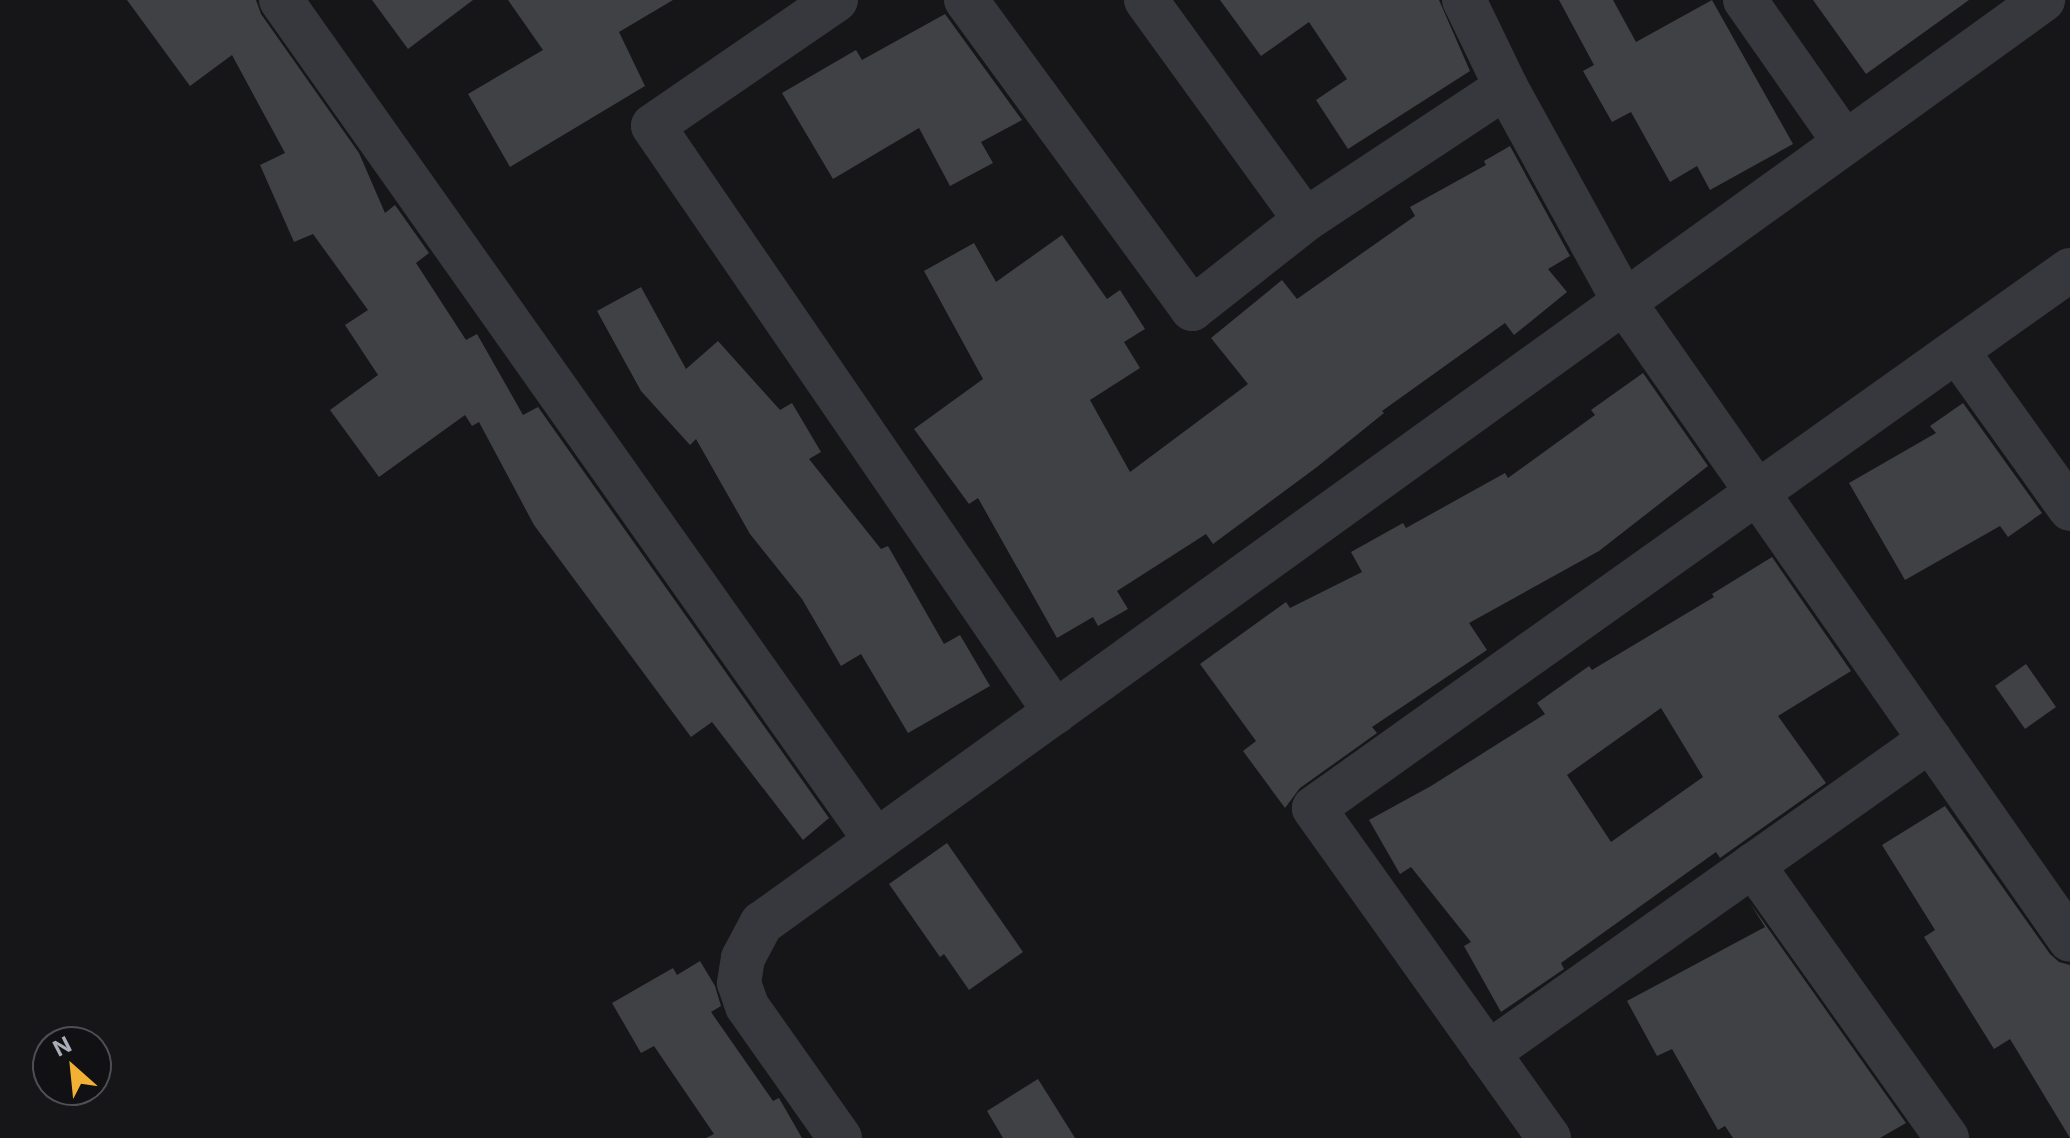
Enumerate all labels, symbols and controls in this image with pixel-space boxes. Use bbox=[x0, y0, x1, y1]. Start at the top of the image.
north arrow bbox=[32, 1026, 112, 1106]
text: N bbox=[49, 1031, 75, 1062]

